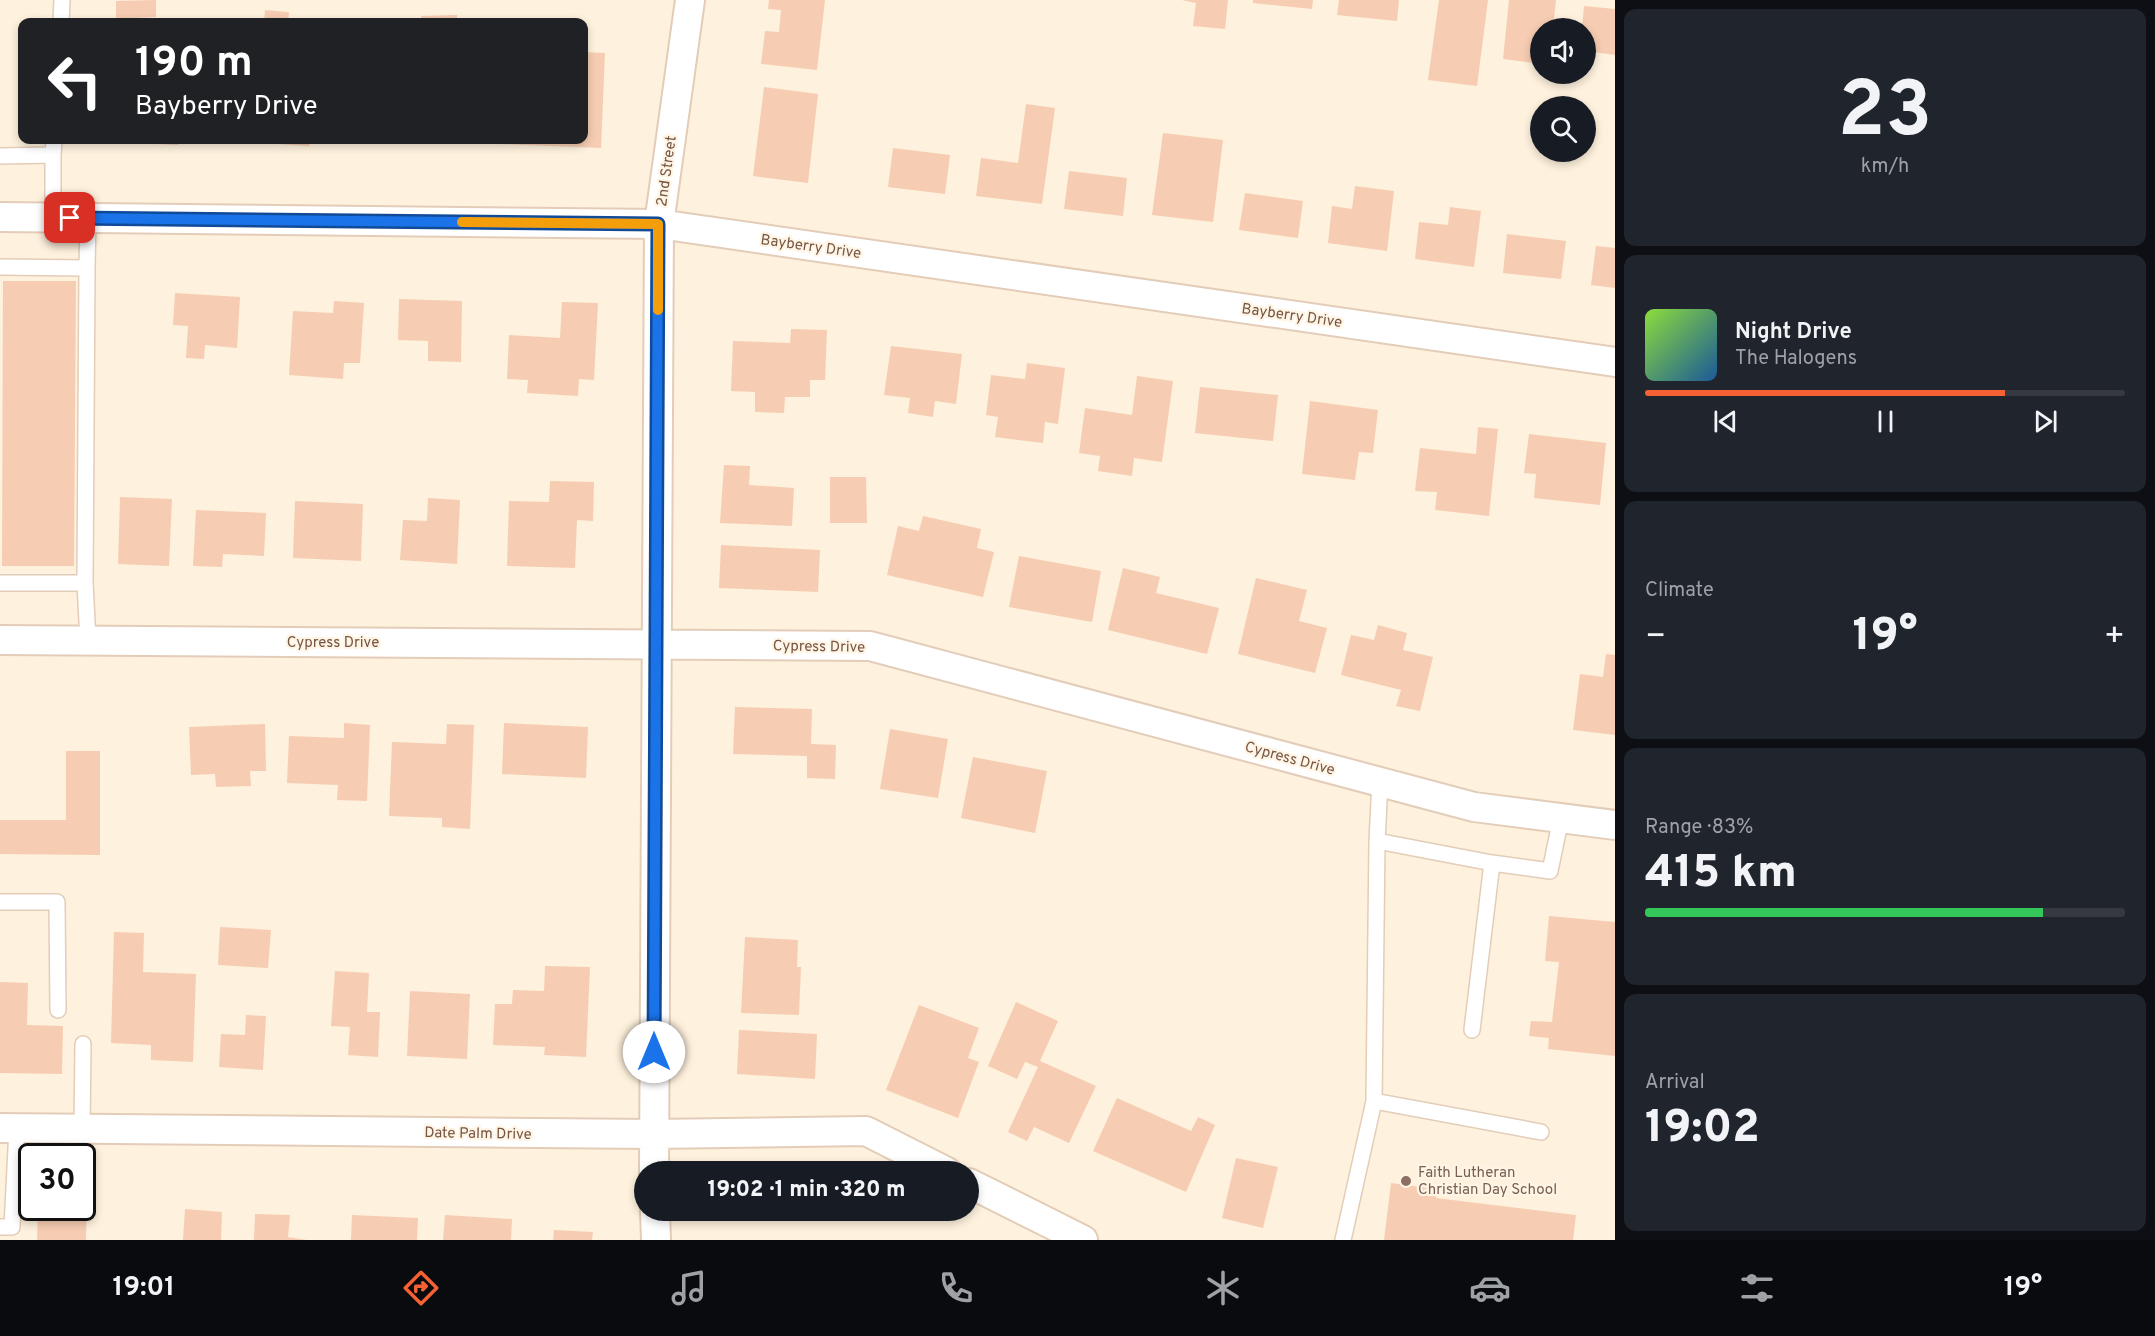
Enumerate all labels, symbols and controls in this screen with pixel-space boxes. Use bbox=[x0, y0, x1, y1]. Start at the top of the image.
map controls bbox=[1530, 18, 1596, 162]
button: sound bbox=[1530, 18, 1596, 84]
text: 190 m bbox=[135, 38, 253, 91]
icon: left bbox=[36, 42, 114, 120]
text: 23 bbox=[1838, 65, 1932, 164]
text: Bayberry Drive bbox=[135, 90, 318, 124]
button: search bbox=[1530, 96, 1596, 162]
street label: 2nd Street bbox=[653, 135, 682, 208]
text: km/h bbox=[1861, 154, 1909, 180]
pin bbox=[44, 192, 95, 243]
icon: arrive bbox=[53, 201, 86, 234]
street label: Bayberry Drive bbox=[759, 231, 862, 264]
street label: Bayberry Drive bbox=[1240, 300, 1343, 333]
text: Night Drive bbox=[1735, 319, 1852, 346]
text: The Halogens bbox=[1735, 346, 1857, 372]
icon: previous bbox=[1709, 405, 1742, 438]
icon: pause bbox=[1869, 405, 1902, 438]
icon: next bbox=[2029, 405, 2062, 438]
text: Climate bbox=[1645, 578, 1714, 604]
text: 19° bbox=[1852, 609, 1918, 666]
text: − bbox=[1645, 617, 1666, 659]
text: + bbox=[2104, 617, 2125, 659]
street label: Cypress Drive bbox=[287, 634, 379, 653]
street label: Cypress Drive bbox=[773, 637, 865, 658]
street label: Cypress Drive bbox=[1242, 738, 1337, 781]
text: Range · 83% bbox=[1645, 815, 1753, 841]
text: 415 km bbox=[1645, 846, 1797, 903]
position arrow bbox=[622, 1020, 686, 1084]
text: Arrival bbox=[1645, 1070, 1705, 1096]
text: 19:02 bbox=[1645, 1101, 1760, 1158]
street label: Date Palm Drive bbox=[424, 1124, 532, 1145]
speed limit sign: 30 bbox=[18, 1143, 96, 1221]
place label: Faith Lutheran Christian Day School bbox=[1418, 1164, 1557, 1200]
marker: Faith Lutheran Christian Day School bbox=[1399, 1174, 1413, 1188]
text: 19:02 · 1 min · 320 m bbox=[707, 1177, 906, 1204]
icon: directions bbox=[400, 1267, 442, 1309]
icon: music bbox=[668, 1267, 710, 1309]
icon: phone bbox=[935, 1267, 977, 1309]
icon: climate bbox=[1202, 1267, 1244, 1309]
icon: car bbox=[1469, 1267, 1511, 1309]
icon: filters bbox=[1736, 1267, 1778, 1309]
text: 19:01 bbox=[113, 1271, 175, 1305]
text: 19° bbox=[2004, 1271, 2042, 1305]

